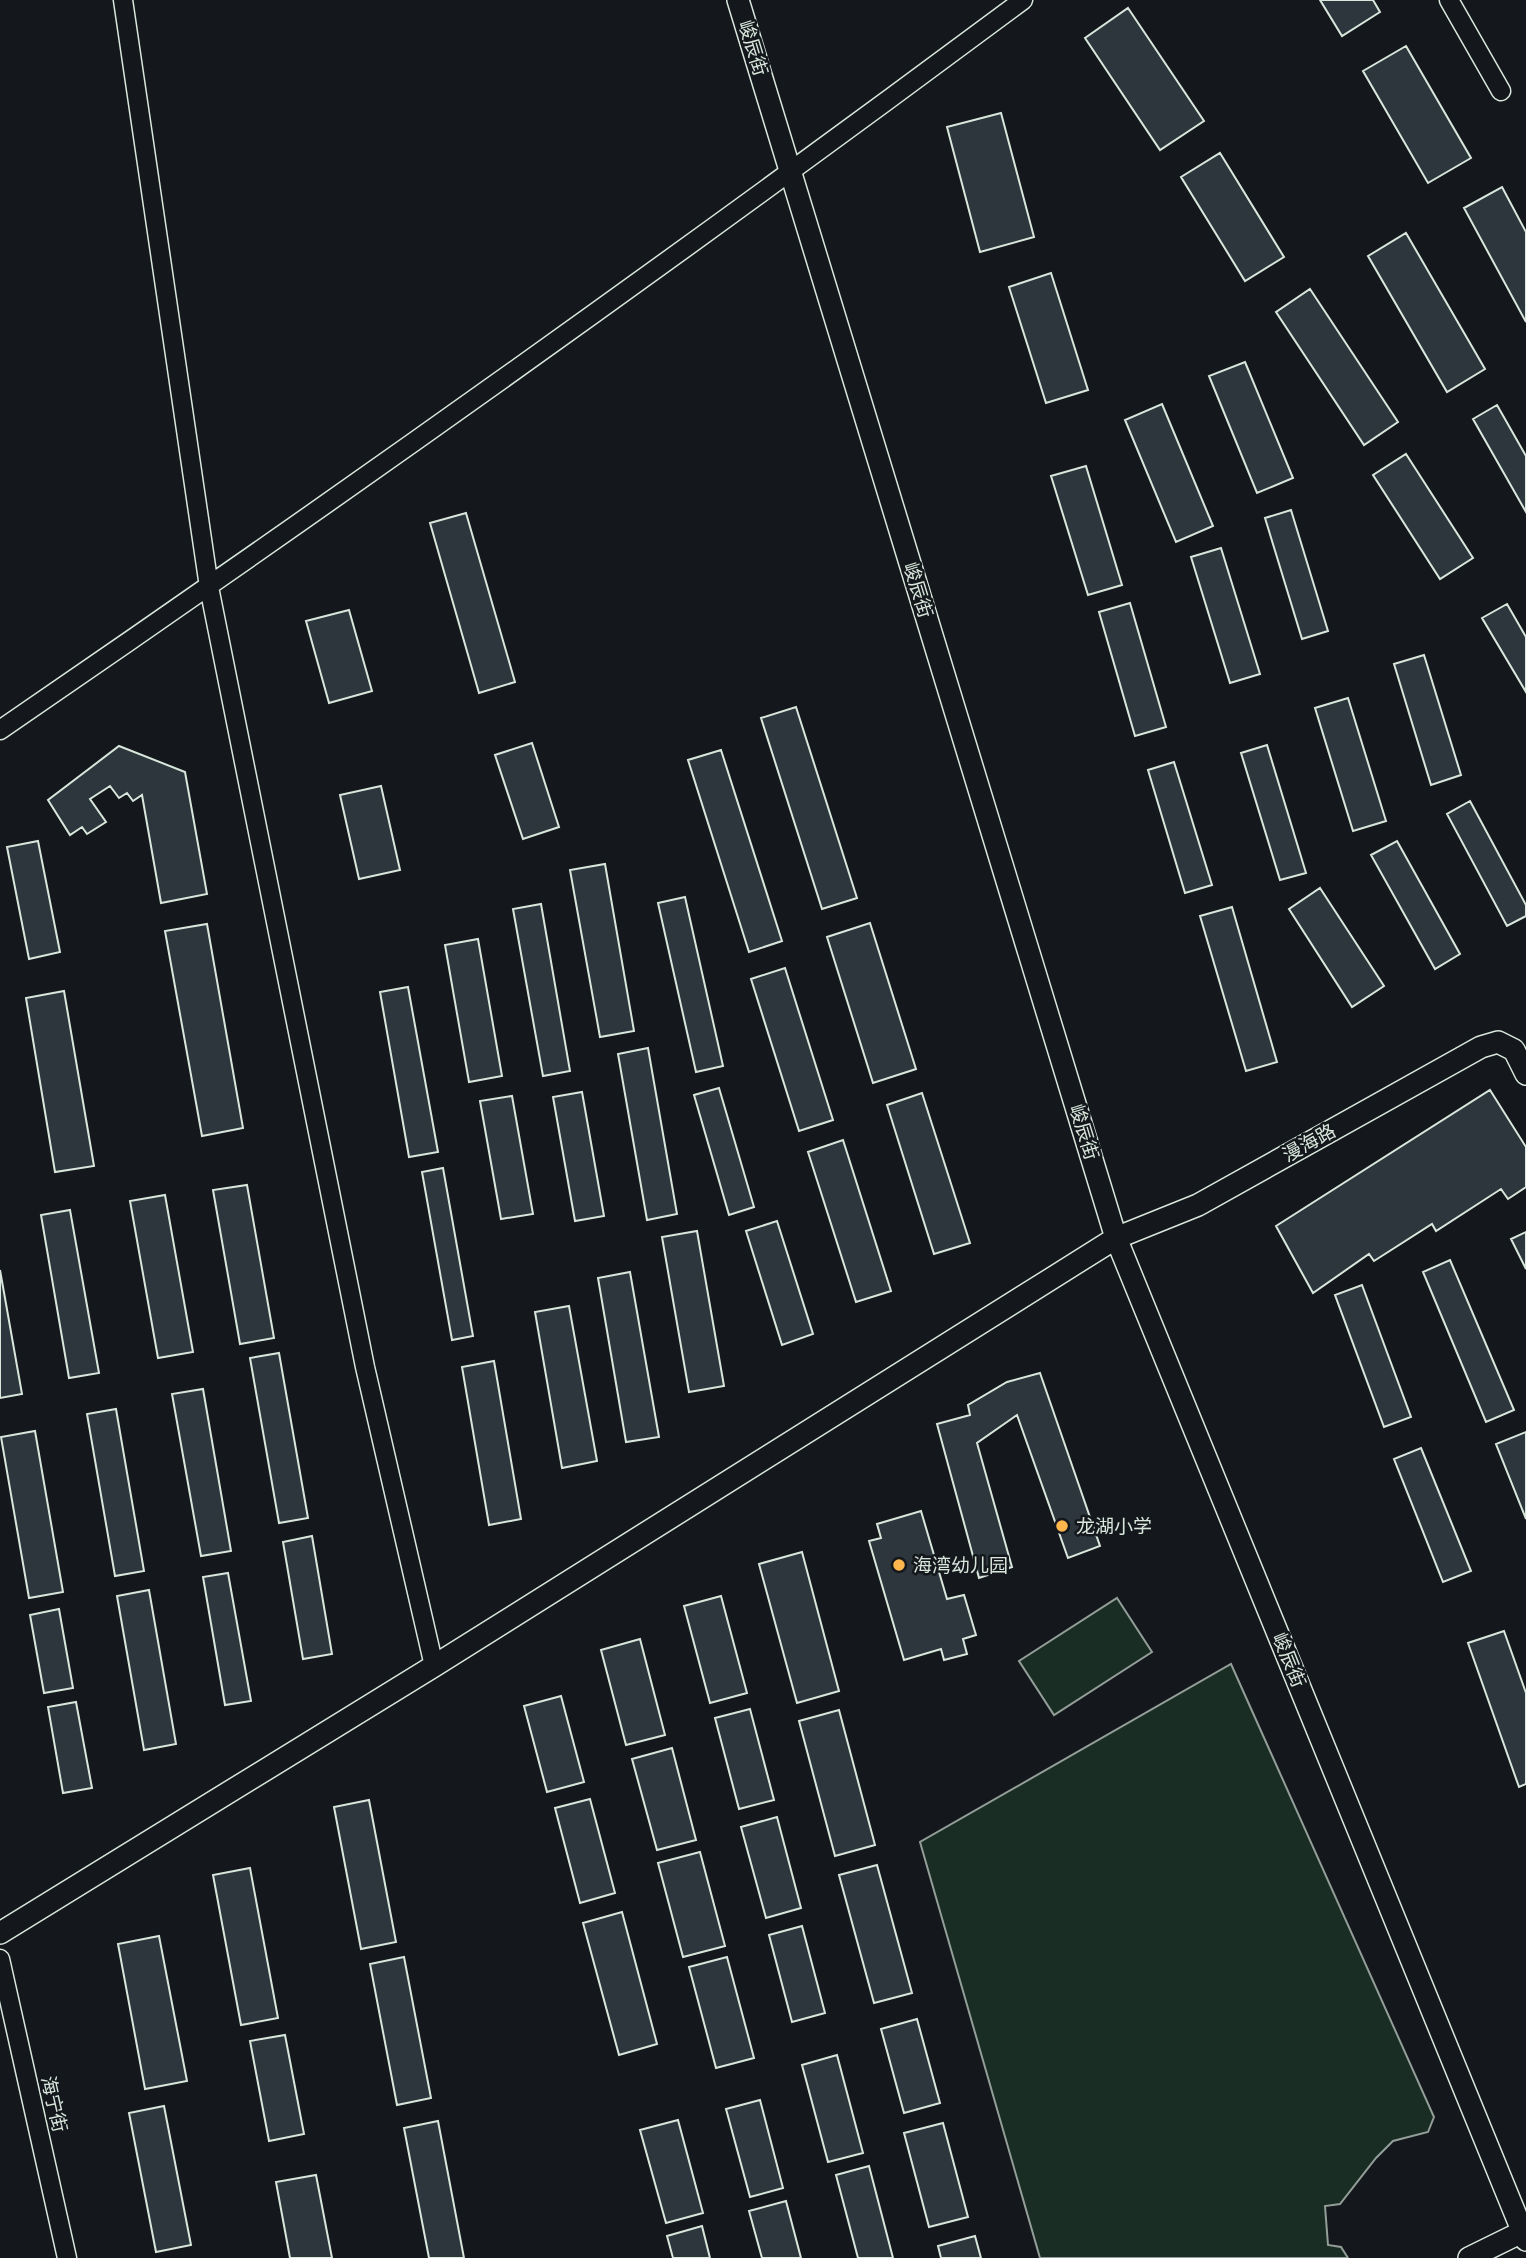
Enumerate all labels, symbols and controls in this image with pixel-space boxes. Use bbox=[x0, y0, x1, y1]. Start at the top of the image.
street label: 峻辰街 bbox=[734, 17, 772, 79]
street label: 峻辰街 bbox=[899, 559, 937, 621]
street label: 峻辰街 bbox=[1065, 1101, 1103, 1163]
street label: 漫海路 bbox=[1278, 1119, 1340, 1167]
place label: 龙湖小学 bbox=[1076, 1515, 1152, 1538]
marker: 龙湖小学 bbox=[1054, 1518, 1070, 1534]
place label: 海湾幼儿园 bbox=[913, 1554, 1008, 1577]
marker: 海湾幼儿园 bbox=[891, 1557, 907, 1573]
street label: 峻辰街 bbox=[1268, 1629, 1310, 1691]
street label: 海宁街 bbox=[36, 2074, 72, 2134]

